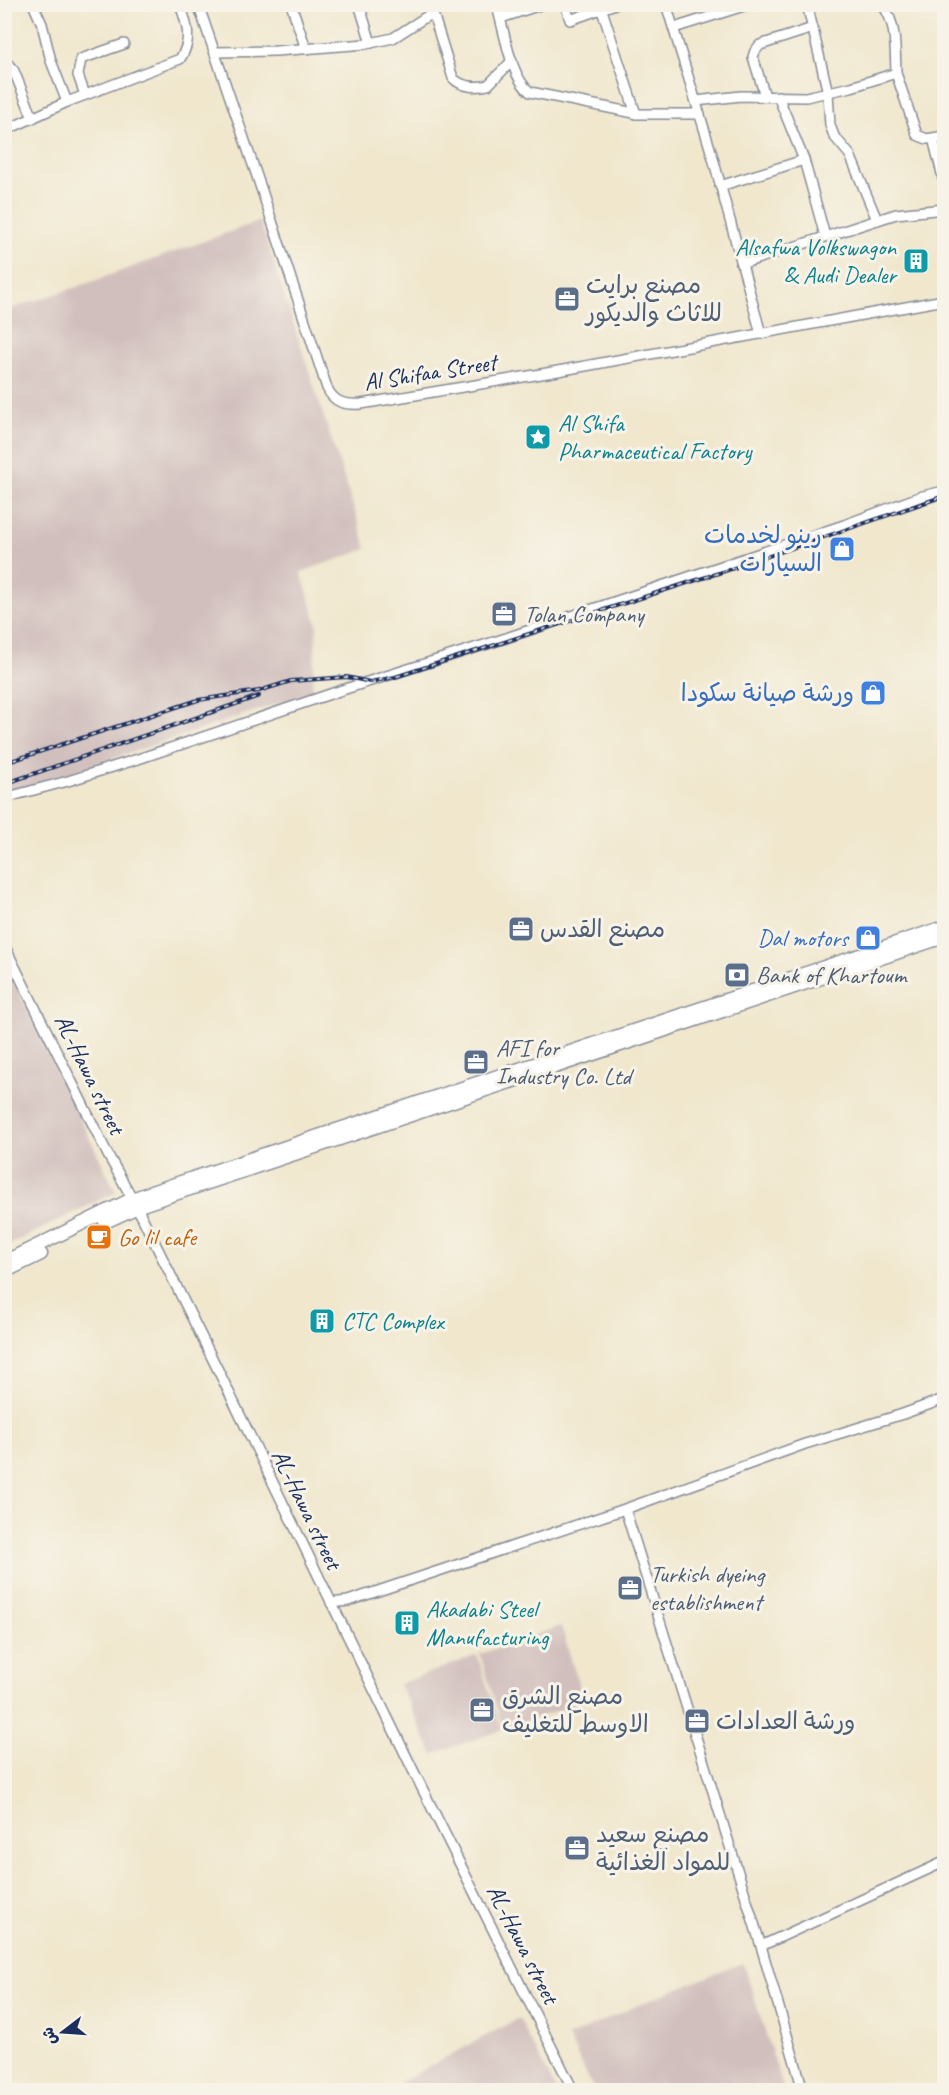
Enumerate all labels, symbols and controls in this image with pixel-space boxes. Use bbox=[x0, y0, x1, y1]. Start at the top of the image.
place label: Alsafwa Volkswagon & Audi Dealer bbox=[735, 232, 898, 290]
building icon: Alsafwa Volkswagon & Audi Dealer bbox=[901, 246, 931, 276]
place label: مصنع برايت للاثاث والديكور bbox=[584, 270, 722, 329]
office icon: مصنع برايت للاثاث والديكور bbox=[552, 284, 582, 314]
street label: Al Shifaa Street bbox=[362, 346, 501, 397]
place label: Al Shifa Pharmaceutical Factory bbox=[558, 408, 753, 466]
place icon: Al Shifa Pharmaceutical Factory bbox=[523, 422, 553, 452]
place label: رينو لخدمات السيارات bbox=[704, 520, 822, 578]
shop icon: رينو لخدمات السيارات bbox=[827, 534, 857, 564]
office icon: Tolan Company bbox=[489, 599, 519, 629]
place label: Tolan Company bbox=[524, 599, 645, 629]
place label: ورشة صيانة سكودا bbox=[681, 678, 854, 708]
shop icon: ورشة صيانة سكودا bbox=[858, 678, 888, 708]
office icon: مصنع القدس bbox=[506, 914, 536, 944]
place label: مصنع القدس bbox=[540, 914, 665, 946]
place label: Dal motors bbox=[757, 923, 850, 953]
shop icon: Dal motors bbox=[853, 923, 883, 953]
bank icon: Bank of Khartoum bbox=[722, 960, 752, 990]
place label: Bank of Khartoum bbox=[756, 960, 909, 990]
street label: AL-Hawa street bbox=[48, 1009, 133, 1141]
place label: AFI for Industry Co. Ltd bbox=[496, 1033, 635, 1091]
office icon: AFI for Industry Co. Ltd bbox=[461, 1047, 491, 1077]
cafe icon: Go lil cafe bbox=[84, 1222, 114, 1252]
place label: Go lil cafe bbox=[118, 1222, 198, 1252]
building icon: CTC Complex bbox=[307, 1306, 337, 1336]
place label: CTC Complex bbox=[342, 1306, 445, 1336]
street label: AL-Hawa street bbox=[265, 1444, 350, 1576]
place label: Turkish dyeing establishment bbox=[650, 1559, 766, 1617]
office icon: Turkish dyeing establishment bbox=[615, 1573, 645, 1603]
place label: Akadabi Steel Manufacturing bbox=[426, 1594, 550, 1652]
building icon: Akadabi Steel Manufacturing bbox=[392, 1608, 422, 1638]
place label: مصنع الشرق الاوسط للتغليف bbox=[502, 1681, 649, 1739]
office icon: مصنع الشرق الاوسط للتغليف bbox=[467, 1695, 497, 1725]
office icon: ورشة العدادات bbox=[682, 1706, 712, 1736]
place label: ورشة العدادات bbox=[716, 1706, 855, 1736]
place label: مصنع سعيد للمواد الغذائية bbox=[596, 1819, 730, 1877]
office icon: مصنع سعيد للمواد الغذائية bbox=[562, 1833, 592, 1863]
street label: AL-Hawa street bbox=[480, 1879, 567, 2010]
north arrow bbox=[33, 2002, 93, 2062]
text: ش bbox=[37, 2025, 62, 2047]

